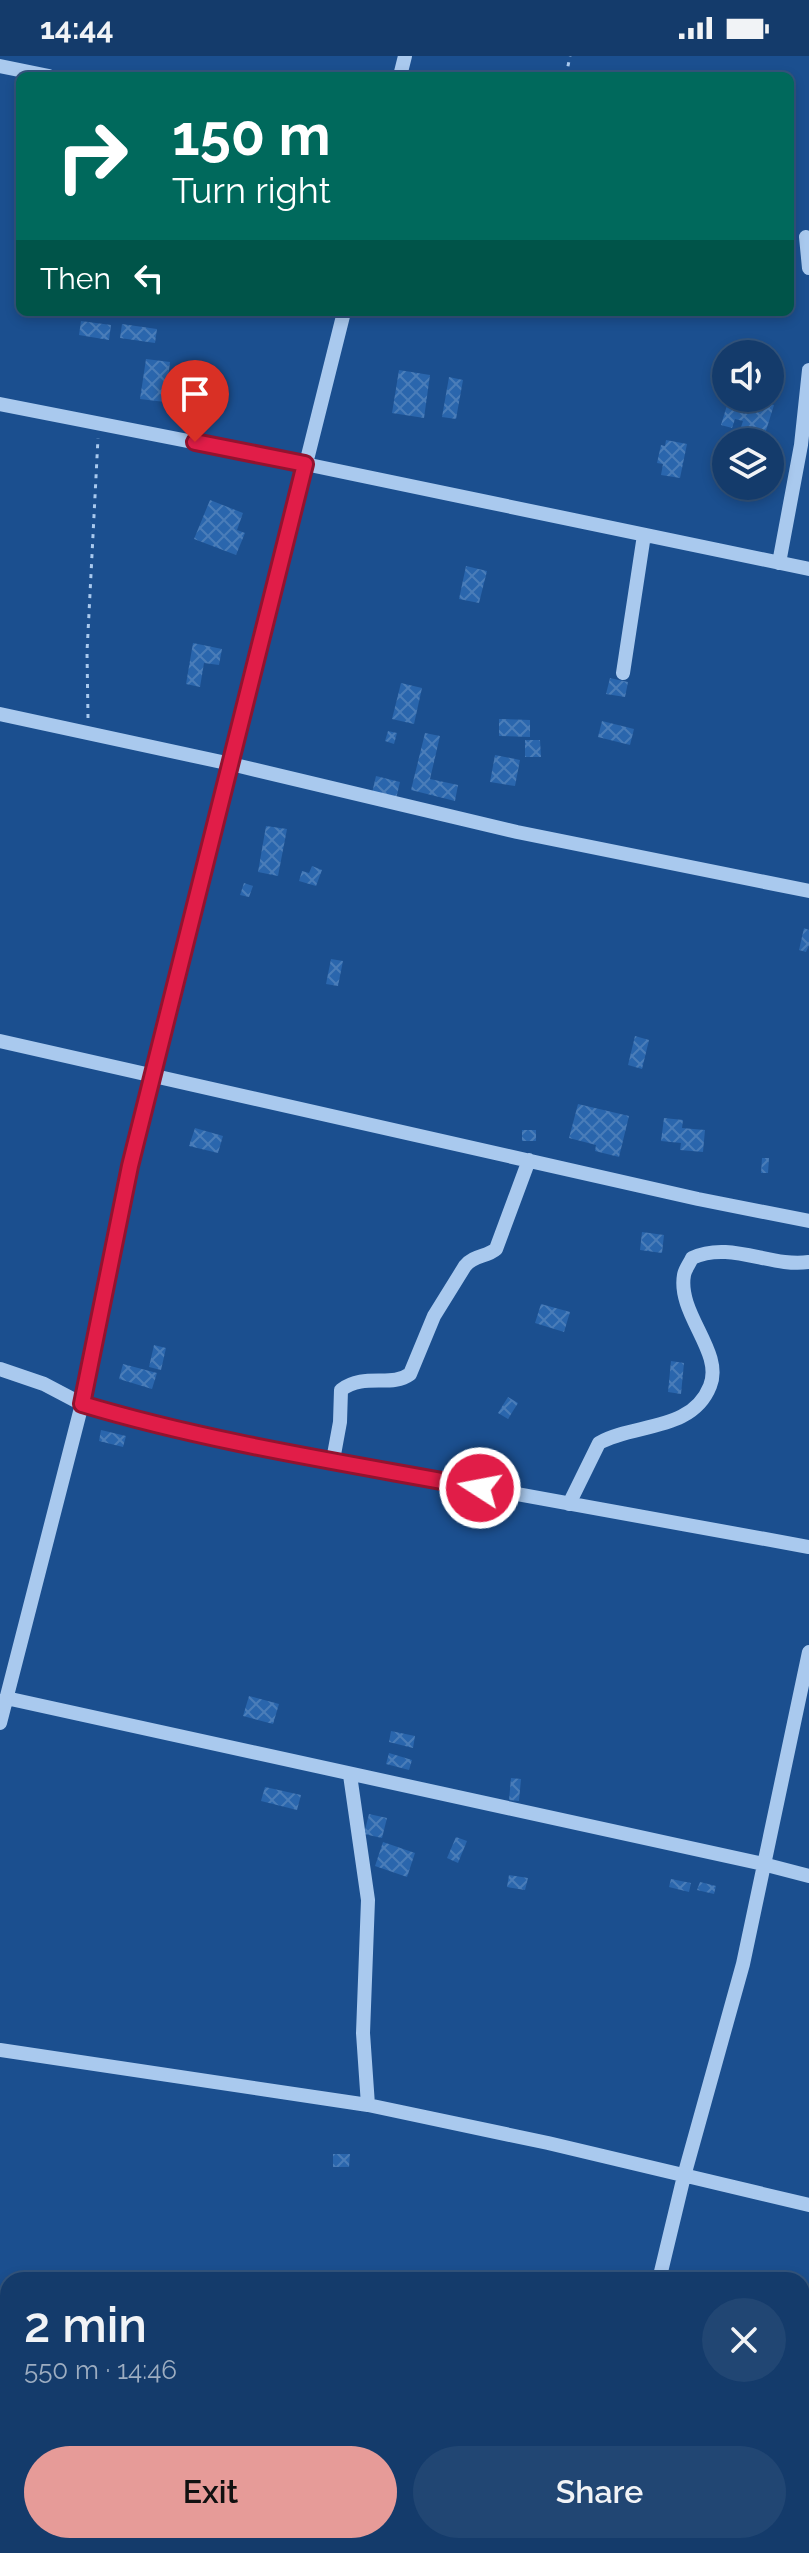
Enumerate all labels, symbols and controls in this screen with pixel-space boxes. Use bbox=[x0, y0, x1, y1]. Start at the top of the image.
text: 14:44 bbox=[40, 11, 114, 46]
text: 150 m bbox=[172, 102, 331, 168]
icon: right bbox=[40, 104, 144, 208]
text: Turn right bbox=[172, 169, 331, 211]
icon: left bbox=[127, 256, 171, 300]
text: Then bbox=[40, 261, 111, 296]
map controls bbox=[712, 340, 784, 500]
button: sound bbox=[712, 340, 784, 412]
pin bbox=[161, 360, 229, 442]
icon: arrive bbox=[173, 372, 217, 416]
button: layers bbox=[712, 428, 784, 500]
position arrow bbox=[438, 1446, 522, 1530]
text: 2 min bbox=[24, 2297, 147, 2353]
button: close bbox=[702, 2298, 786, 2382]
text: 550 m · 14:46 bbox=[24, 2355, 177, 2385]
button: Exit bbox=[24, 2446, 397, 2538]
button: Share bbox=[413, 2446, 786, 2538]

